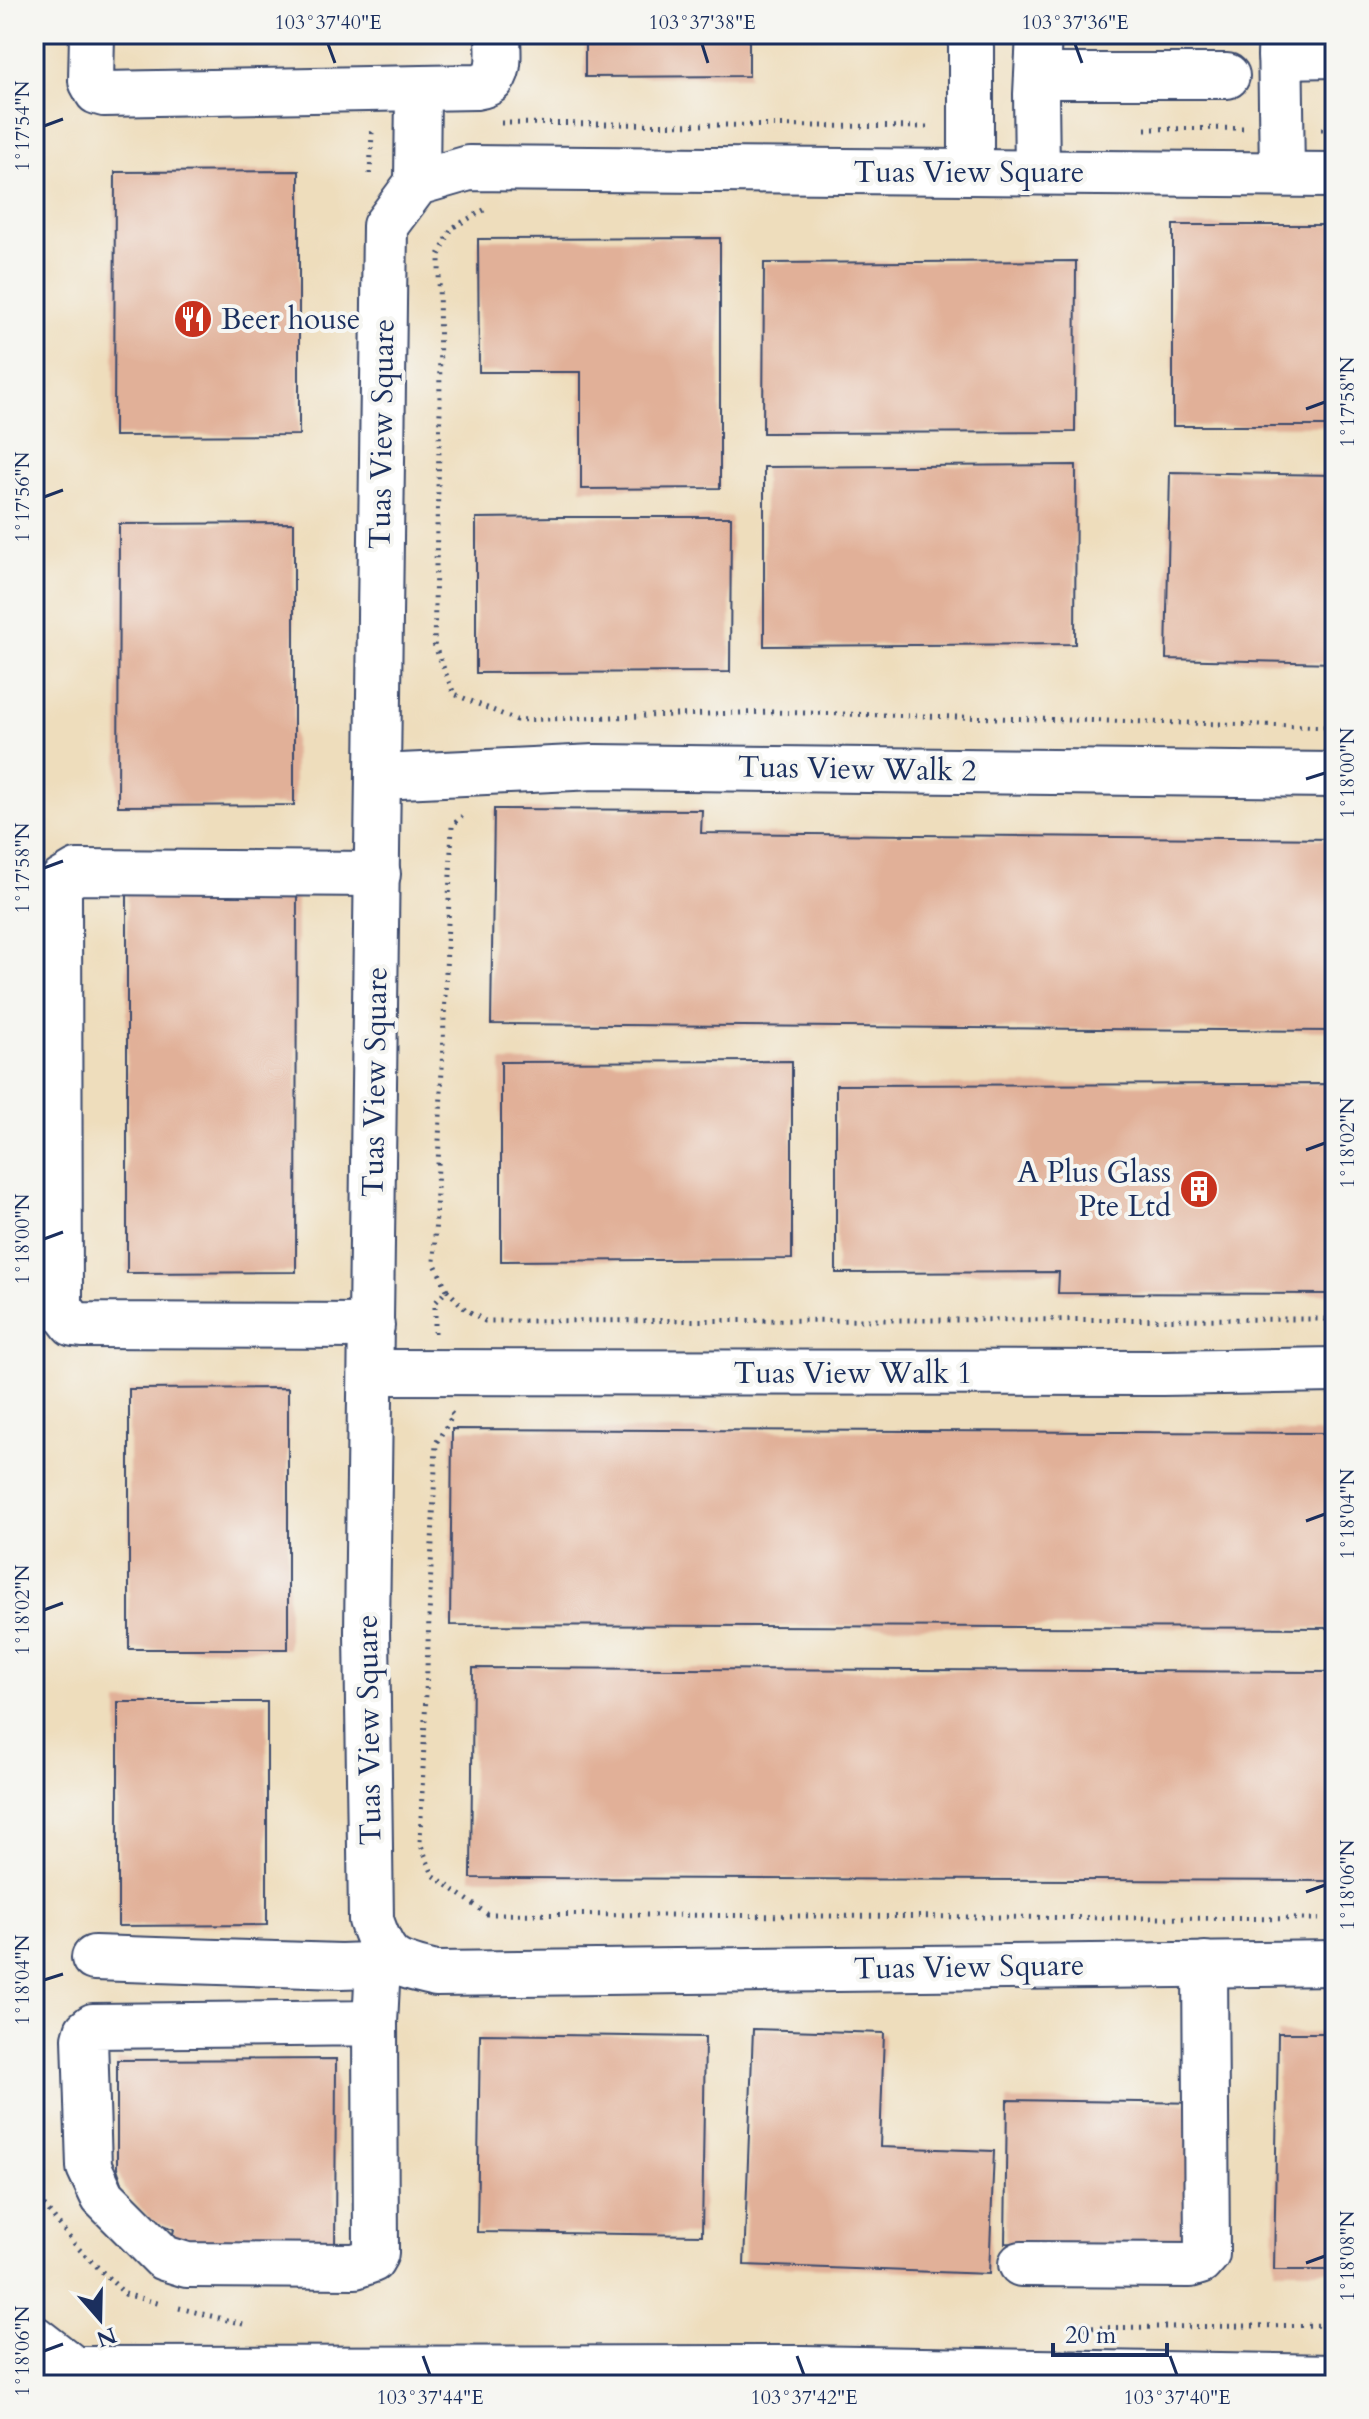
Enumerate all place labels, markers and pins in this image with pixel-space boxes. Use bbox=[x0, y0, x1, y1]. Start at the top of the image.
restaurant icon: Beer house bbox=[172, 298, 214, 340]
place label: Beer house bbox=[221, 299, 360, 340]
place label: A Plus Glass Pte Ltd bbox=[1017, 1152, 1171, 1227]
building icon: A Plus Glass Pte Ltd bbox=[1178, 1168, 1220, 1210]

